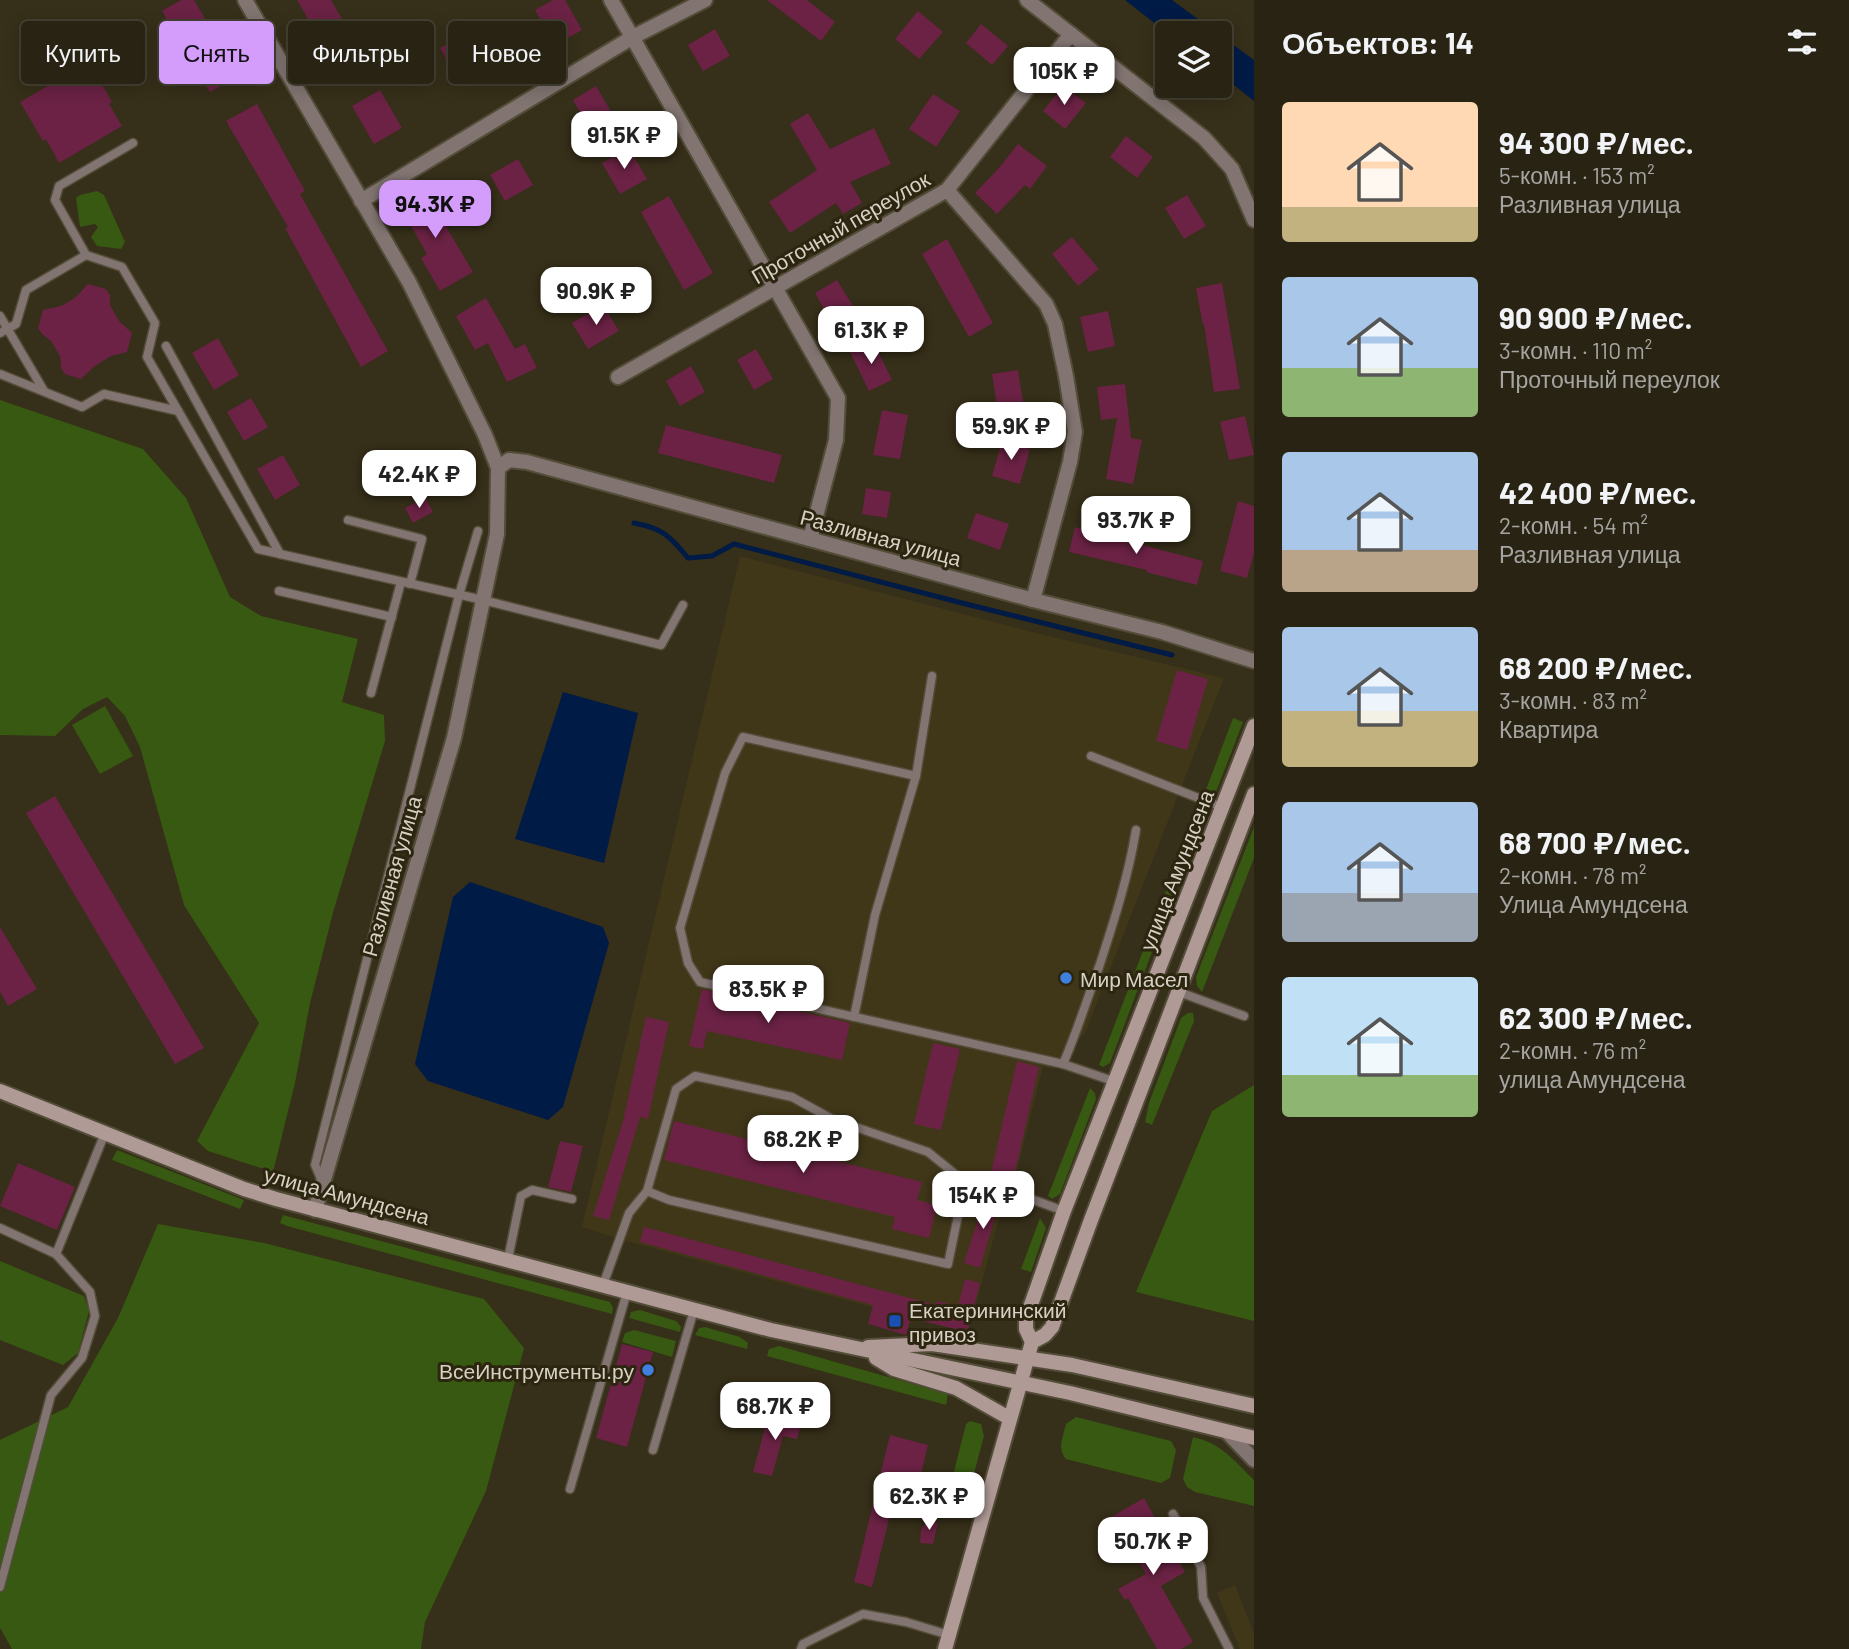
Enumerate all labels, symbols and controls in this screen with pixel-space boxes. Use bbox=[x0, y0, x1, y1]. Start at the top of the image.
chip: Купить bbox=[21, 21, 145, 84]
chip: Снять bbox=[159, 21, 274, 84]
chip: Фильтры bbox=[288, 21, 434, 84]
chip: Новое bbox=[448, 21, 566, 84]
map controls bbox=[1155, 21, 1232, 98]
button: layers bbox=[1155, 21, 1232, 98]
icon: filters bbox=[1783, 23, 1821, 61]
text: Объектов: 14 bbox=[1282, 24, 1474, 60]
pin: 105K ₽ bbox=[1007, 48, 1121, 107]
text: 105K ₽ bbox=[1030, 56, 1098, 84]
pin: 91.5K ₽ bbox=[559, 111, 689, 171]
text: 91.5K ₽ bbox=[587, 120, 661, 148]
text: 94 300 ₽/мес. bbox=[1499, 124, 1694, 160]
icon: home bbox=[1338, 130, 1422, 214]
text: 5-комн. · 153 m² bbox=[1499, 161, 1655, 189]
street label: Проточный переулок bbox=[746, 165, 934, 288]
pin: 94.3K ₽ bbox=[370, 180, 500, 240]
text: 94.3K ₽ bbox=[395, 189, 475, 217]
text: Разливная улица bbox=[1499, 190, 1681, 218]
pin: 90.9K ₽ bbox=[531, 268, 661, 327]
text: 90.9K ₽ bbox=[557, 276, 635, 304]
text: 90 900 ₽/мес. bbox=[1499, 299, 1693, 335]
icon: home bbox=[1338, 305, 1422, 389]
pin: 61.3K ₽ bbox=[806, 306, 936, 366]
text: 61.3K ₽ bbox=[834, 315, 908, 343]
text: 3-комн. · 110 m² bbox=[1499, 336, 1652, 364]
text: Проточный переулок bbox=[1499, 365, 1720, 393]
pin: 59.9K ₽ bbox=[946, 402, 1076, 462]
text: 59.9K ₽ bbox=[972, 411, 1050, 439]
pin: 42.4K ₽ bbox=[354, 450, 484, 510]
text: 42.4K ₽ bbox=[378, 459, 460, 487]
text: 42 400 ₽/мес. bbox=[1499, 474, 1697, 510]
icon: home bbox=[1338, 480, 1422, 564]
pin: 93.7K ₽ bbox=[1071, 496, 1201, 556]
street label: Разливная улица bbox=[798, 503, 965, 571]
text: 93.7K ₽ bbox=[1097, 505, 1175, 533]
text: 2-комн. · 54 m² bbox=[1499, 511, 1648, 539]
text: Разливная улица bbox=[1499, 540, 1681, 568]
text: 68 200 ₽/мес. bbox=[1499, 649, 1693, 685]
icon: home bbox=[1338, 655, 1422, 739]
text: 3-комн. · 83 m² bbox=[1499, 686, 1647, 714]
text: Квартира bbox=[1499, 715, 1598, 743]
street label: улица Амундсена bbox=[1134, 786, 1218, 954]
street label: Разливная улица bbox=[356, 793, 426, 959]
text: 68 700 ₽/мес. bbox=[1499, 824, 1691, 860]
icon: home bbox=[1338, 830, 1422, 914]
text: 2-комн. · 78 m² bbox=[1499, 861, 1646, 889]
text: Улица Амундсена bbox=[1499, 890, 1688, 918]
pin: 83.5K ₽ bbox=[703, 965, 833, 1025]
place label: Мир Масел bbox=[1080, 966, 1188, 991]
marker: Мир Масел bbox=[1058, 970, 1074, 986]
text: 83.5K ₽ bbox=[729, 974, 807, 1002]
text: 62 300 ₽/мес. bbox=[1499, 999, 1693, 1035]
icon: home bbox=[1338, 1005, 1422, 1089]
text: 2-комн. · 76 m² bbox=[1499, 1036, 1646, 1064]
text: улица Амундсена bbox=[1499, 1065, 1686, 1093]
pin: 68.2K ₽ bbox=[738, 1116, 868, 1175]
text: 68.2K ₽ bbox=[763, 1124, 843, 1152]
street label: улица Амундсена bbox=[261, 1161, 433, 1229]
pin: 154K ₽ bbox=[926, 1172, 1040, 1231]
text: 154K ₽ bbox=[948, 1180, 1018, 1208]
place label: Екатерининский привоз bbox=[909, 1297, 1066, 1346]
marker: Екатерининский привоз bbox=[887, 1313, 903, 1329]
place label: ВсеИнструменты.ру bbox=[439, 1358, 634, 1383]
marker: ВсеИнструменты.ру bbox=[640, 1362, 656, 1378]
pin: 68.7K ₽ bbox=[710, 1382, 840, 1442]
text: 68.7K ₽ bbox=[736, 1391, 814, 1419]
pin: 62.3K ₽ bbox=[864, 1472, 994, 1532]
text: 62.3K ₽ bbox=[890, 1481, 968, 1509]
pin: 50.7K ₽ bbox=[1088, 1518, 1218, 1577]
text: 50.7K ₽ bbox=[1114, 1526, 1192, 1554]

